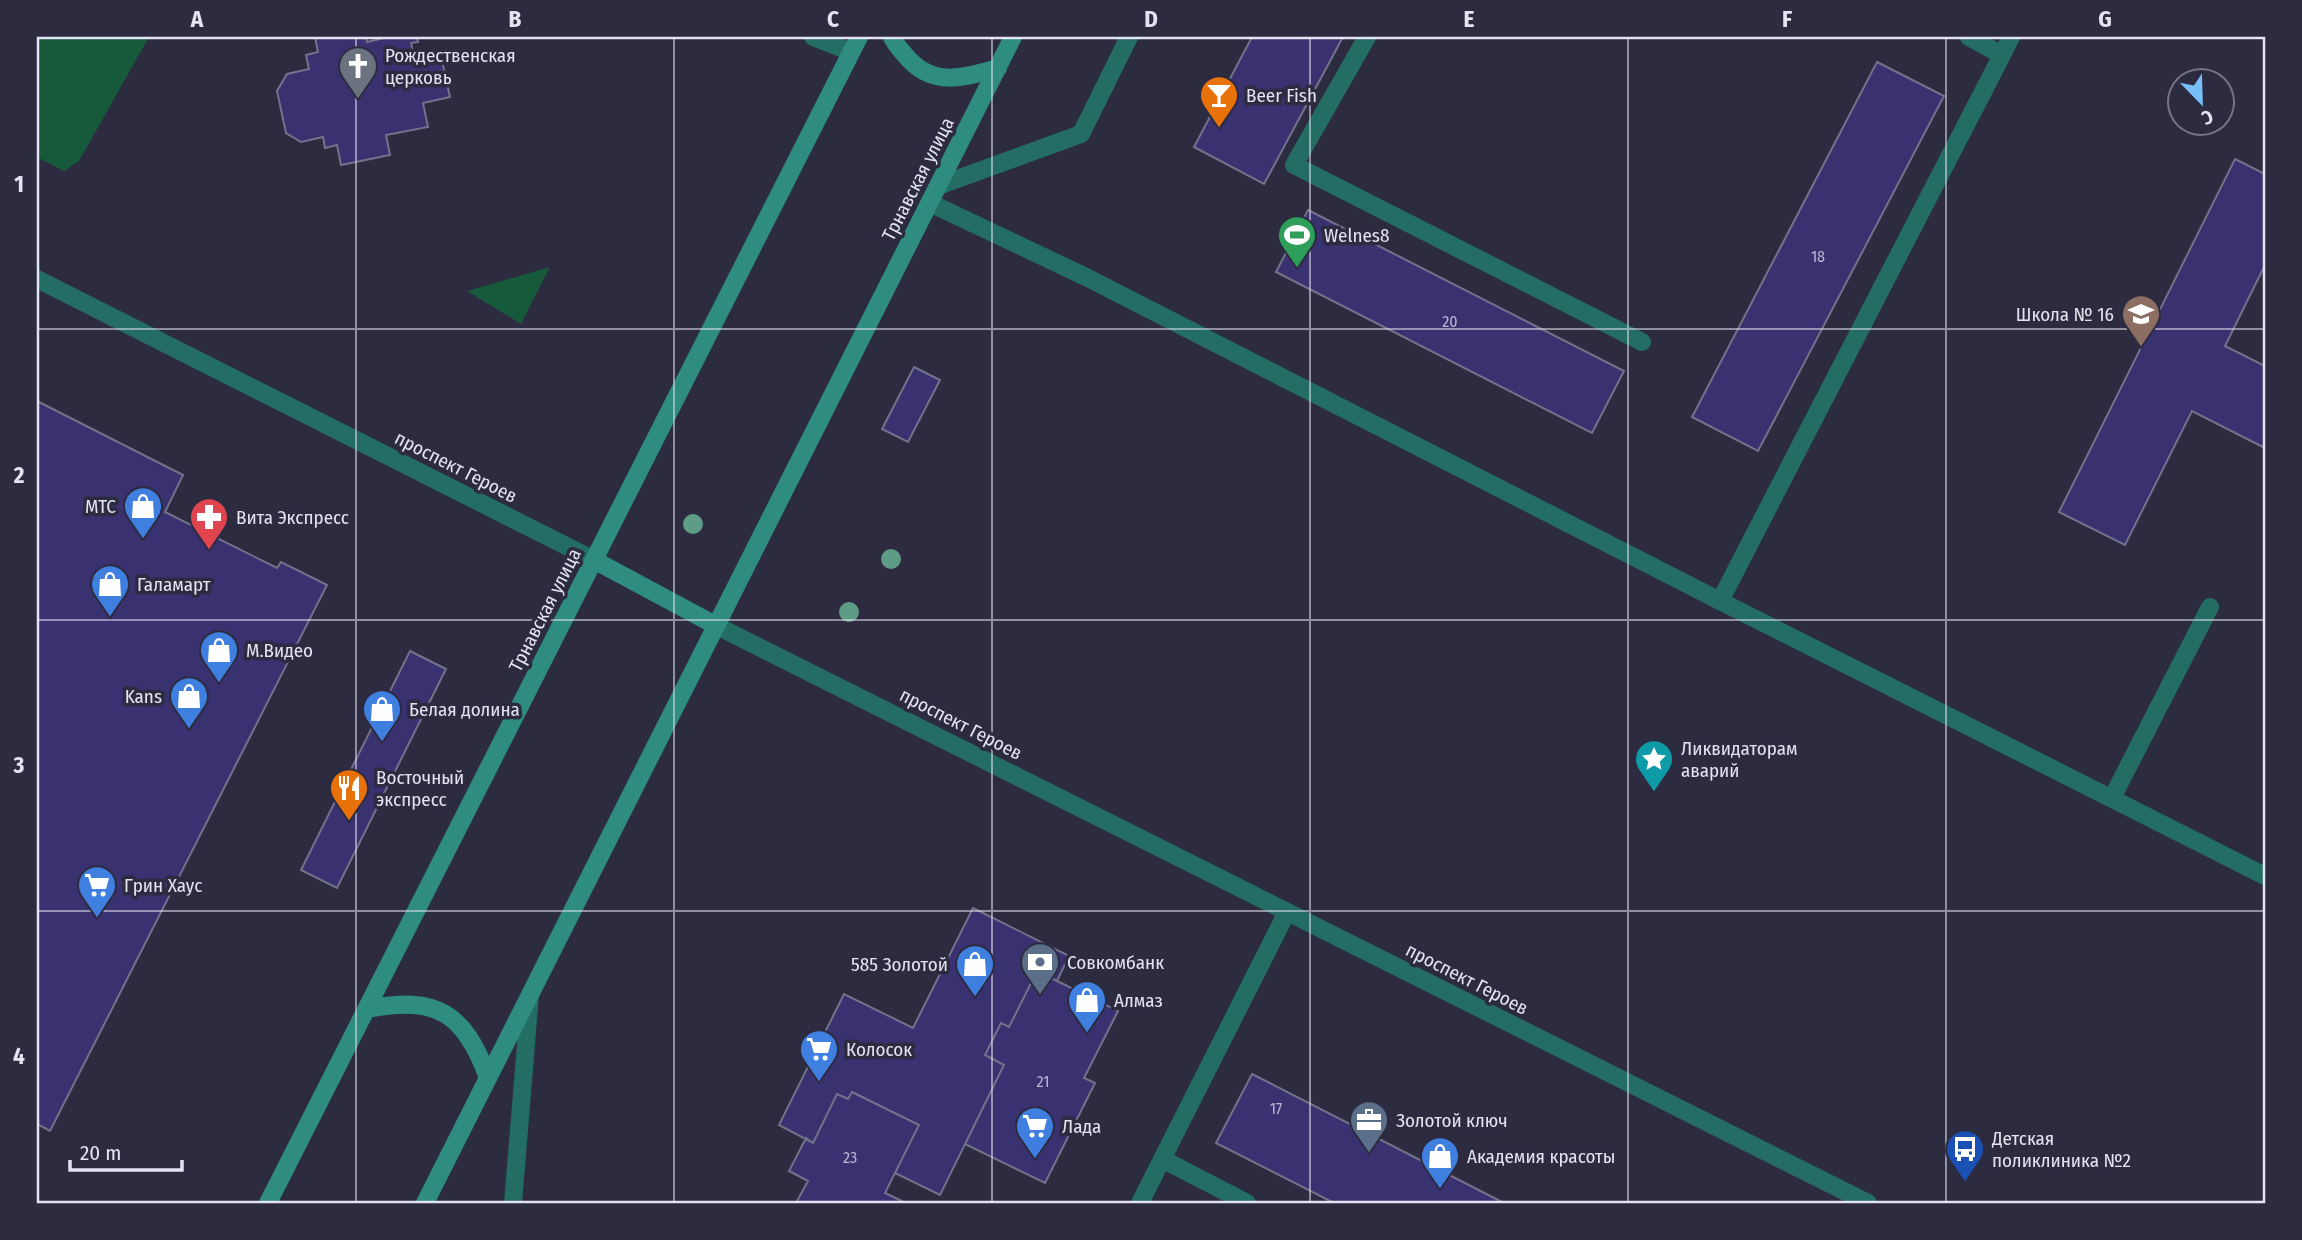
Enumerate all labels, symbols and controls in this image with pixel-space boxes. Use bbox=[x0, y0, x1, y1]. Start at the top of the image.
text: A bbox=[190, 5, 204, 33]
text: B bbox=[509, 5, 522, 33]
text: C bbox=[827, 5, 839, 33]
text: D bbox=[1144, 5, 1158, 33]
text: E bbox=[1464, 5, 1475, 33]
text: F bbox=[1782, 5, 1792, 33]
text: G bbox=[2098, 5, 2112, 33]
place label: Рождественская церковь bbox=[385, 44, 516, 89]
church icon: Рождественская церковь bbox=[337, 45, 379, 100]
north arrow bbox=[2166, 66, 2236, 136]
bar icon: Beer Fish bbox=[1198, 74, 1240, 129]
place label: Beer Fish bbox=[1246, 84, 1317, 107]
text: С bbox=[2198, 105, 2217, 130]
street label: Трнавская улица bbox=[877, 113, 959, 245]
text: 1 bbox=[14, 170, 24, 198]
sports icon: Welnes8 bbox=[1276, 214, 1318, 269]
place label: Welnes8 bbox=[1324, 224, 1389, 247]
house number: 18 bbox=[1811, 247, 1825, 266]
school or university icon: Школа № 16 bbox=[2120, 293, 2162, 348]
place label: Школа № 16 bbox=[2016, 303, 2114, 326]
house number: 20 bbox=[1442, 312, 1458, 331]
street label: проспект Героев bbox=[391, 426, 521, 508]
text: 2 bbox=[13, 461, 25, 489]
shop icon: МТС bbox=[122, 485, 164, 540]
place label: МТС bbox=[85, 495, 116, 518]
pharmacy icon: Вита Экспресс bbox=[188, 496, 230, 551]
place label: Вита Экспресс bbox=[236, 506, 349, 529]
street label: Трнавская улица bbox=[504, 544, 586, 676]
shop icon: Галамарт bbox=[89, 563, 131, 618]
place label: Галамарт bbox=[137, 573, 211, 596]
shop icon: М.Видео bbox=[198, 629, 240, 684]
place label: М.Видео bbox=[246, 639, 313, 662]
shop icon: Kans bbox=[168, 675, 210, 730]
street label: проспект Героев bbox=[896, 683, 1026, 765]
place label: Kans bbox=[125, 685, 162, 708]
shop icon: Белая долина bbox=[361, 688, 403, 743]
place label: Белая долина bbox=[409, 698, 520, 721]
place label: Ликвидаторам аварий bbox=[1681, 737, 1798, 782]
place icon: Ликвидаторам аварий bbox=[1633, 738, 1675, 793]
text: 3 bbox=[13, 751, 25, 779]
place label: Восточный экспресс bbox=[376, 766, 464, 811]
restaurant icon: Восточный экспресс bbox=[328, 767, 370, 822]
supermarket icon: Грин Хаус bbox=[76, 864, 118, 919]
place label: Грин Хаус bbox=[124, 874, 202, 897]
street label: проспект Героев bbox=[1402, 938, 1532, 1020]
bank icon: Совкомбанк bbox=[1019, 941, 1061, 996]
shop icon: 585 Золотой bbox=[954, 943, 996, 998]
place label: Совкомбанк bbox=[1067, 951, 1164, 974]
place label: 585 Золотой bbox=[851, 953, 948, 976]
shop icon: Алмаз bbox=[1066, 979, 1108, 1034]
place label: Алмаз bbox=[1114, 989, 1163, 1012]
supermarket icon: Колосок bbox=[798, 1028, 840, 1083]
place label: Колосок bbox=[846, 1038, 912, 1061]
text: 4 bbox=[13, 1042, 25, 1070]
house number: 21 bbox=[1037, 1072, 1049, 1091]
house number: 17 bbox=[1270, 1099, 1283, 1118]
office icon: Золотой ключ bbox=[1348, 1099, 1390, 1154]
supermarket icon: Лада bbox=[1014, 1105, 1056, 1160]
place label: Золотой ключ bbox=[1396, 1109, 1508, 1132]
place label: Лада bbox=[1062, 1115, 1101, 1138]
place label: Детская поликлиника №2 bbox=[1991, 1127, 2131, 1172]
scale bar bbox=[70, 1128, 182, 1172]
bus stop icon: Детская поликлиника №2 bbox=[1944, 1128, 1986, 1183]
shop icon: Академия красоты bbox=[1419, 1135, 1461, 1190]
text: 20 m bbox=[80, 1140, 121, 1166]
place label: Академия красоты bbox=[1467, 1145, 1615, 1168]
house number: 23 bbox=[843, 1148, 857, 1167]

